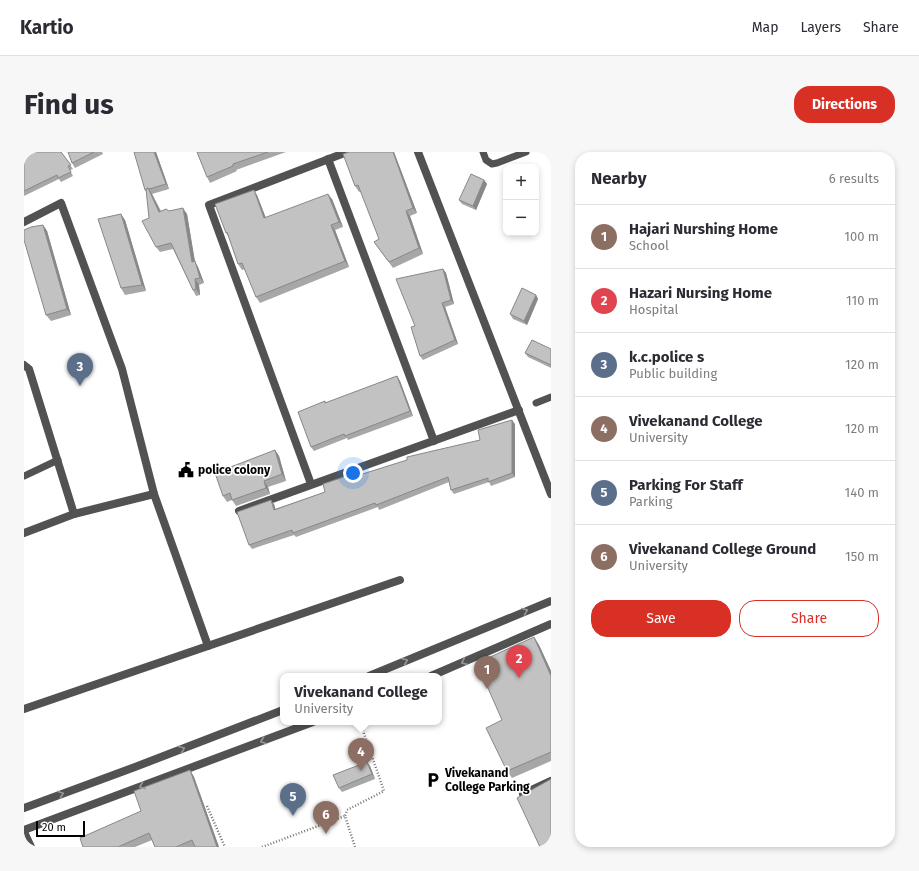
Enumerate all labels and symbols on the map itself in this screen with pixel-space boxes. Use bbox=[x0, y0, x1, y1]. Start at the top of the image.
pin: 3 bbox=[67, 353, 93, 386]
public building icon: police colony bbox=[177, 461, 195, 479]
place label: police colony bbox=[198, 463, 271, 477]
your location bbox=[343, 463, 363, 483]
one-way arrow bbox=[521, 608, 528, 616]
pin: 2 bbox=[506, 645, 532, 678]
pin: 1 bbox=[474, 656, 500, 689]
one-way arrow bbox=[400, 658, 408, 666]
one-way arrow bbox=[461, 658, 468, 666]
one-way arrow bbox=[260, 736, 267, 744]
pin: 4 bbox=[348, 738, 374, 771]
one-way arrow bbox=[179, 745, 186, 753]
place label: Vivekanand College Parking bbox=[444, 766, 530, 794]
parking icon: Vivekanand College Parking bbox=[424, 771, 442, 789]
one-way arrow bbox=[138, 782, 145, 790]
pin: 5 bbox=[280, 783, 306, 816]
one-way arrow bbox=[57, 791, 64, 799]
pin: 6 bbox=[313, 801, 339, 834]
scale bar bbox=[36, 819, 85, 838]

